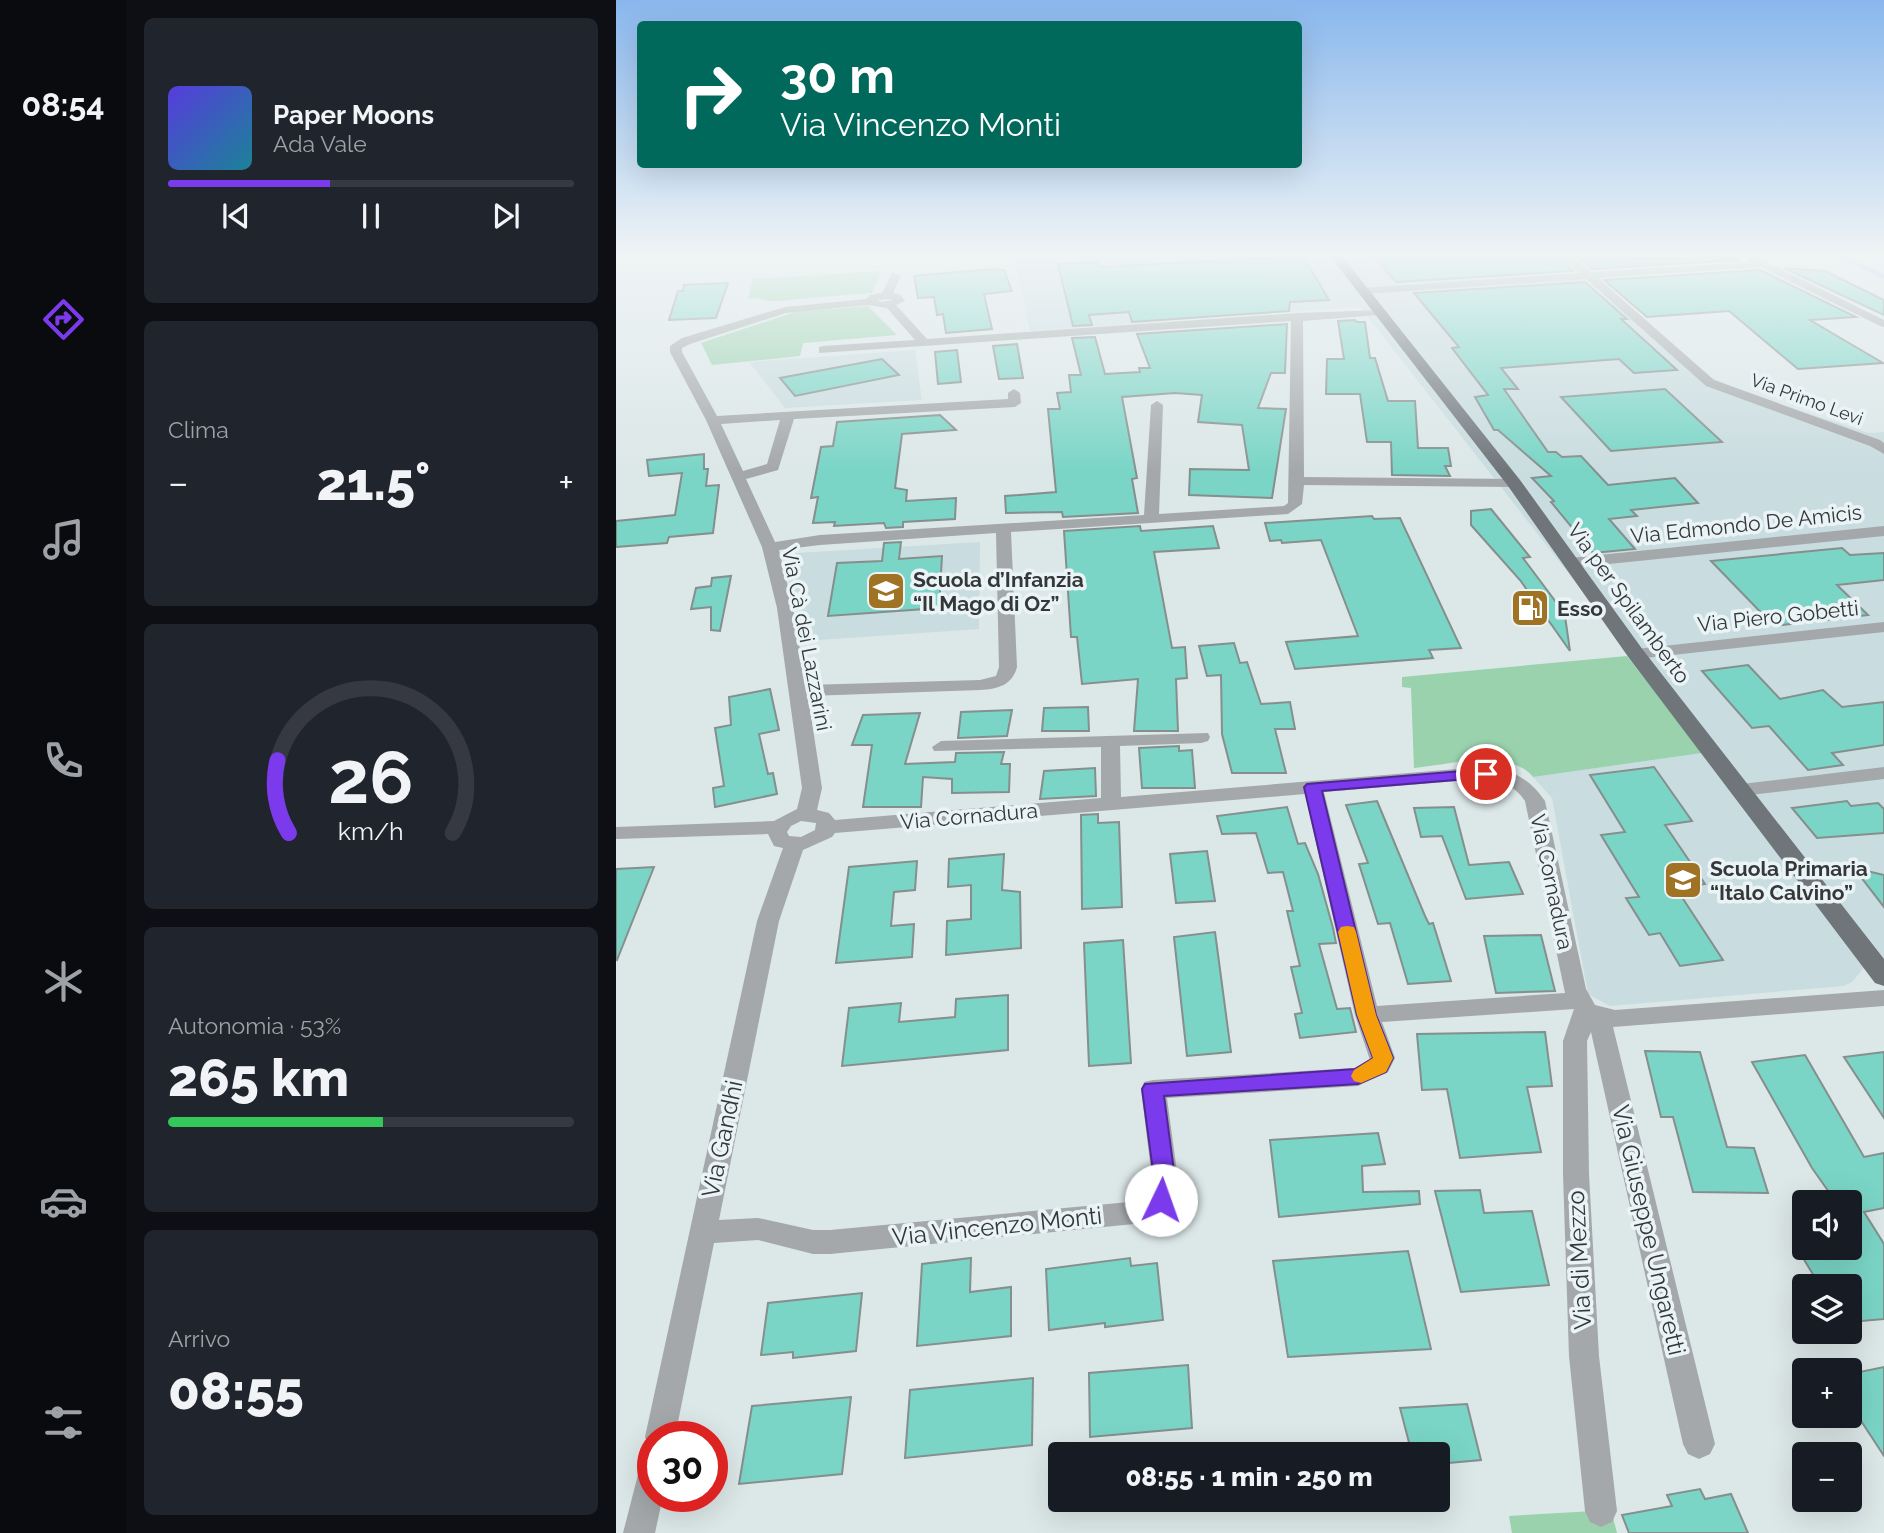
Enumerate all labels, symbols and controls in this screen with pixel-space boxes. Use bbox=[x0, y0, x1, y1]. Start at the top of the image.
text: 30 m bbox=[780, 47, 895, 104]
icon: right bbox=[665, 49, 756, 140]
text: 08:54 bbox=[22, 86, 104, 123]
text: Paper Moons bbox=[273, 100, 434, 130]
text: Via Vincenzo Monti bbox=[780, 106, 1061, 143]
text: Ada Vale bbox=[273, 130, 367, 157]
icon: previous bbox=[217, 197, 255, 235]
icon: pause bbox=[352, 197, 390, 235]
icon: next bbox=[487, 197, 525, 235]
icon: directions bbox=[39, 295, 88, 344]
street label: Via Primo Levi bbox=[1748, 369, 1866, 429]
text: Clima bbox=[168, 416, 229, 443]
text: 21.5° bbox=[316, 451, 430, 512]
text: − bbox=[168, 460, 188, 505]
text: + bbox=[558, 460, 574, 505]
street label: Via Edmondo De Amicis bbox=[1629, 499, 1863, 549]
icon: music bbox=[39, 515, 88, 564]
street label: Via per Spilamberto bbox=[1562, 518, 1696, 688]
street label: Via Cà dei Lazzarini bbox=[777, 545, 837, 733]
place label: Scuola d’Infanzia “Il Mago di Oz” bbox=[913, 567, 1084, 616]
school or university icon: Scuola d’Infanzia “Il Mago di Oz” bbox=[865, 570, 907, 612]
fuel station icon: Esso bbox=[1509, 587, 1551, 629]
street label: Via Piero Gobetti bbox=[1696, 595, 1860, 637]
place label: Esso bbox=[1557, 596, 1603, 621]
text: 26 bbox=[328, 735, 414, 820]
icon: phone bbox=[39, 736, 88, 785]
pin bbox=[1456, 744, 1516, 804]
icon: arrive bbox=[1467, 755, 1505, 793]
street label: Via Cornadura bbox=[899, 798, 1039, 834]
street label: Via Cornadura bbox=[1525, 812, 1579, 952]
text: km/h bbox=[338, 815, 404, 845]
place label: Scuola Primaria “Italo Calvino” bbox=[1710, 856, 1868, 905]
school or university icon: Scuola Primaria “Italo Calvino” bbox=[1662, 859, 1704, 901]
icon: climate bbox=[39, 957, 88, 1006]
text: Autonomia · 53% bbox=[168, 1012, 341, 1039]
text: 265 km bbox=[168, 1047, 349, 1108]
street label: Via Gandhi bbox=[695, 1078, 749, 1200]
street label: Via Giuseppe Ungaretti bbox=[1606, 1102, 1692, 1358]
position arrow bbox=[1124, 1163, 1198, 1237]
icon: car bbox=[39, 1177, 88, 1226]
street label: Via di Mezzo bbox=[1561, 1190, 1597, 1330]
map controls bbox=[1792, 1190, 1862, 1512]
button: sound bbox=[1792, 1190, 1862, 1260]
street label: Via Vincenzo Monti bbox=[891, 1201, 1103, 1251]
button: layers bbox=[1792, 1274, 1862, 1344]
text: Arrivo bbox=[168, 1325, 230, 1352]
button: + bbox=[1792, 1358, 1862, 1428]
text: 08:55 bbox=[168, 1360, 304, 1421]
icon: filters bbox=[39, 1398, 88, 1447]
speed limit sign: 30 bbox=[637, 1421, 728, 1512]
button: − bbox=[1792, 1442, 1862, 1512]
text: 08:55 · 1 min · 250 m bbox=[1125, 1462, 1373, 1492]

